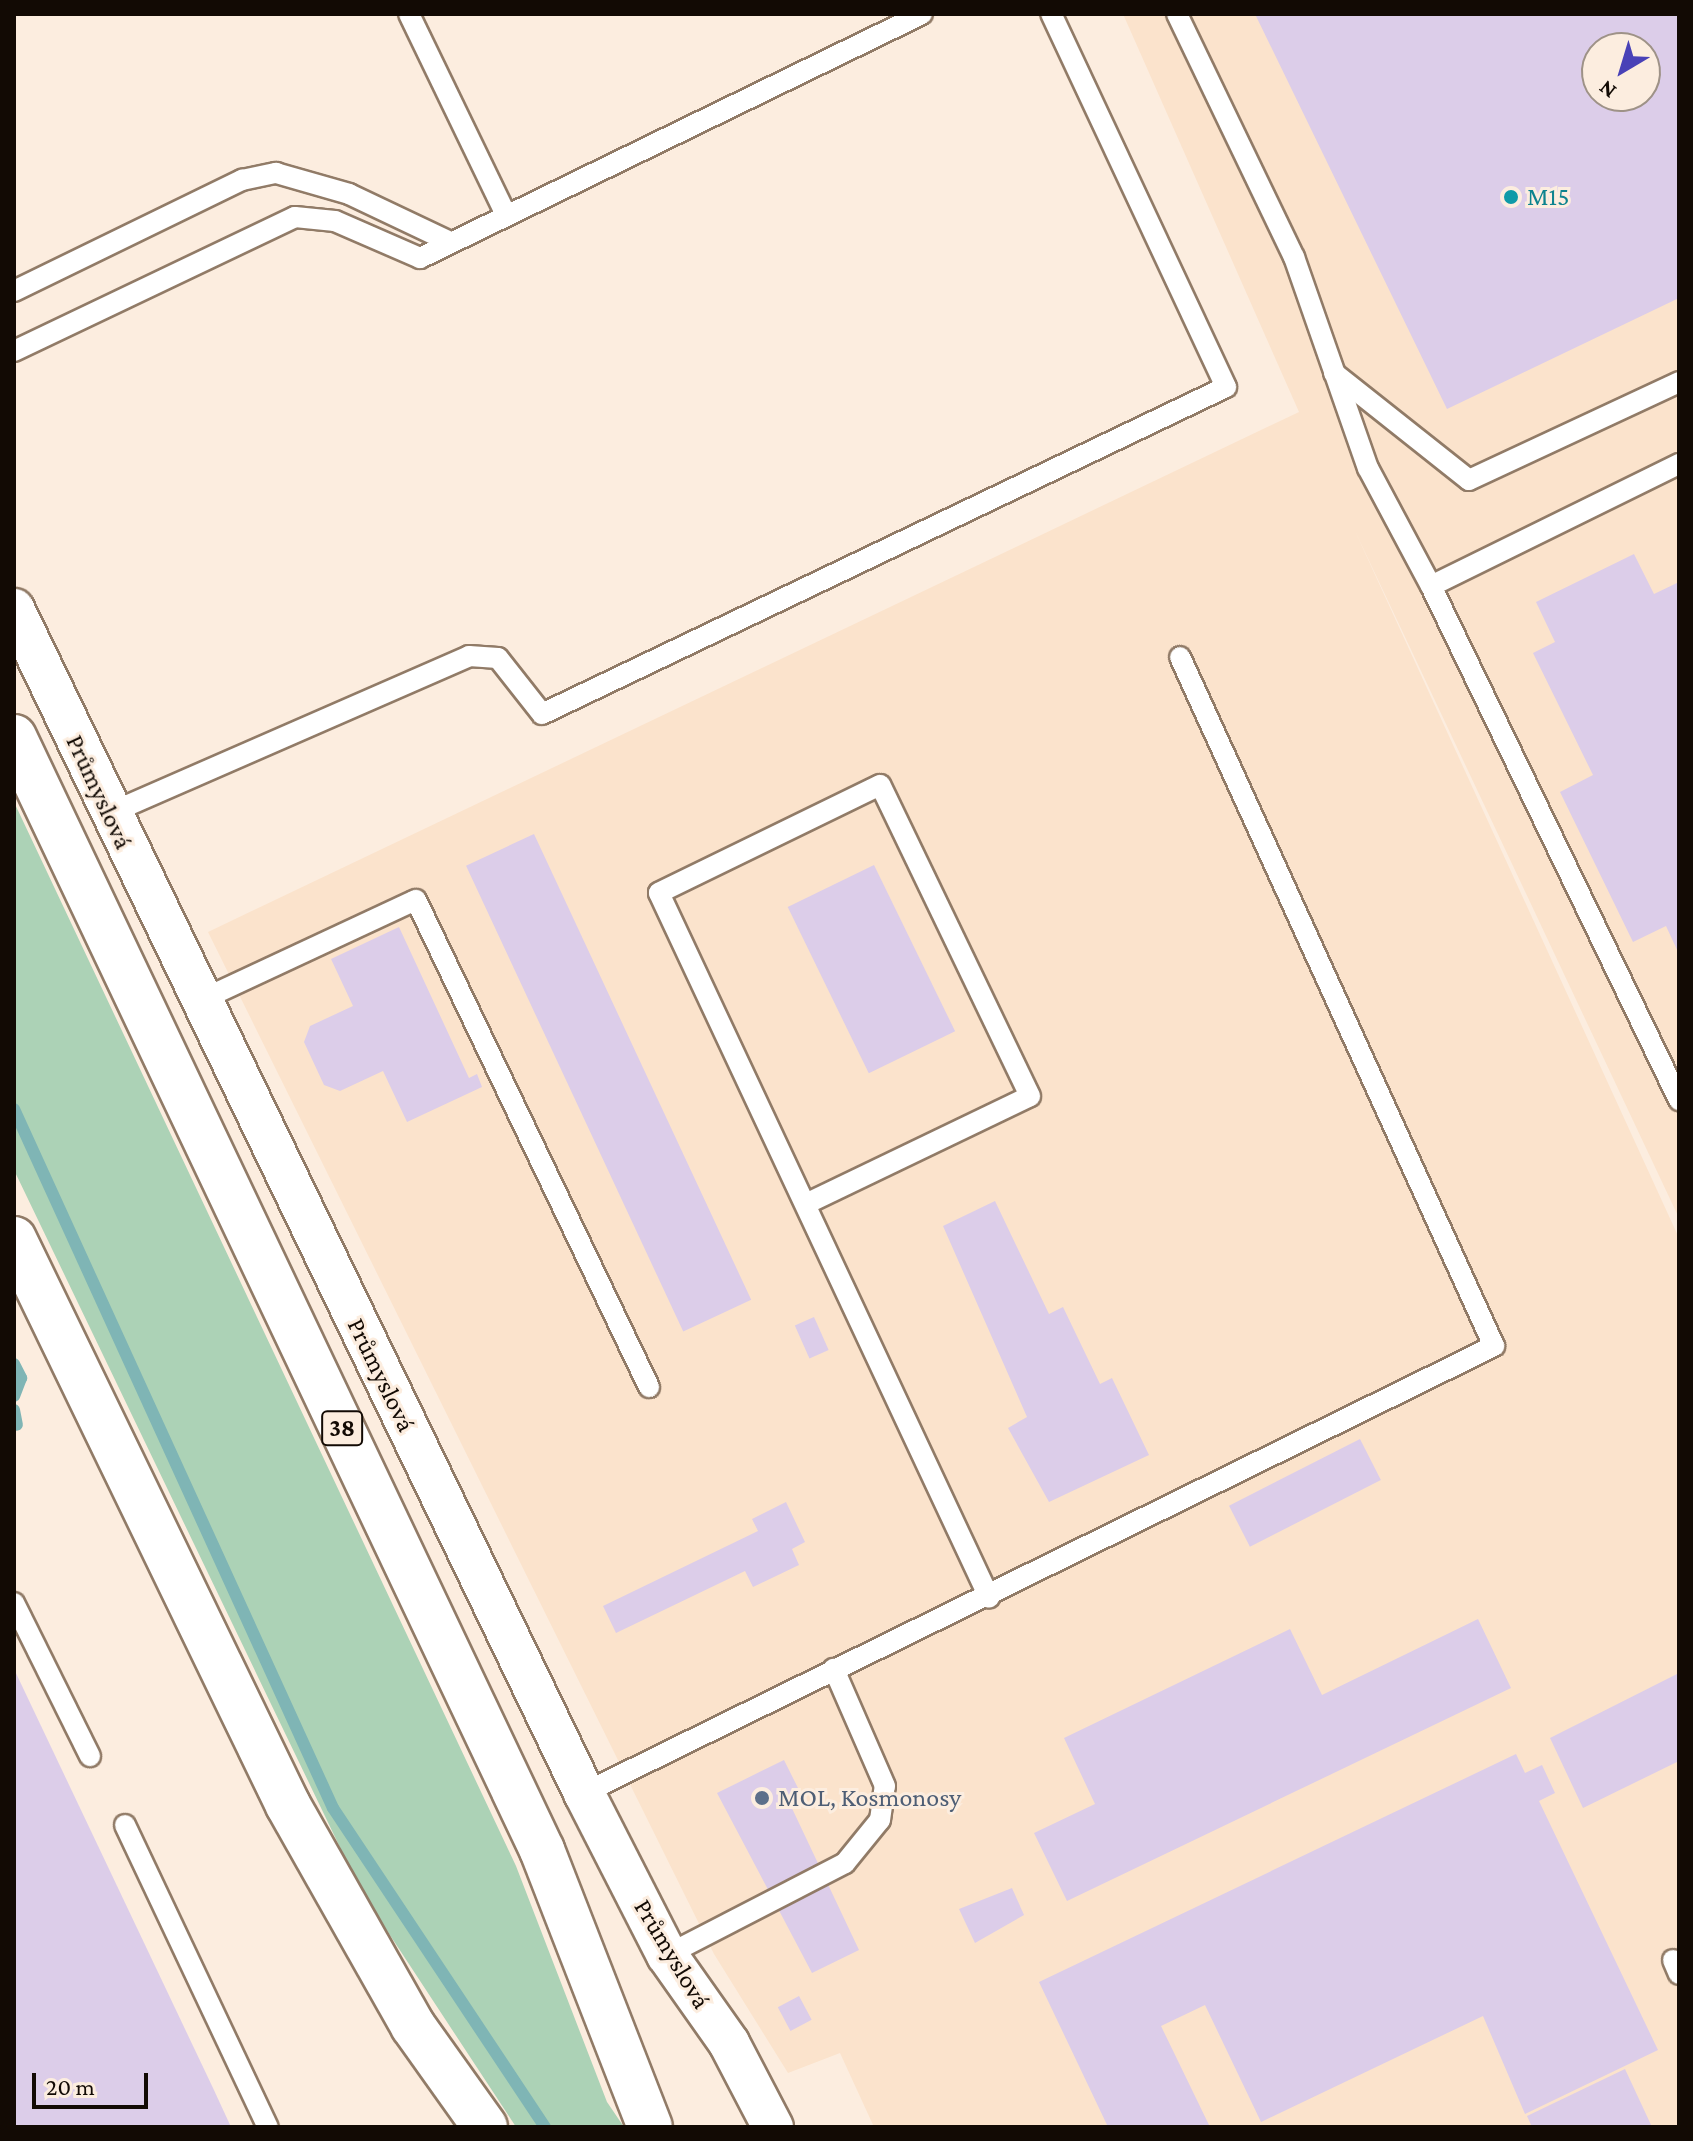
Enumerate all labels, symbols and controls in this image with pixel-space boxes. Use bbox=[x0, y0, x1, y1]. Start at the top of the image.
north arrow bbox=[1581, 32, 1661, 112]
text: N bbox=[1594, 75, 1621, 104]
place label: M15 bbox=[1527, 181, 1569, 213]
marker: M15 bbox=[1502, 188, 1520, 206]
street label: Průmyslová bbox=[59, 730, 139, 854]
street label: Průmyslová bbox=[340, 1313, 422, 1437]
road number: 38 bbox=[320, 1408, 364, 1448]
place label: MOL, Kosmonosy bbox=[778, 1782, 961, 1814]
marker: MOL, Kosmonosy bbox=[753, 1789, 771, 1807]
street label: Průmyslová bbox=[627, 1893, 717, 2015]
scale bar bbox=[36, 2057, 152, 2107]
text: 20 m bbox=[46, 2073, 95, 2100]

